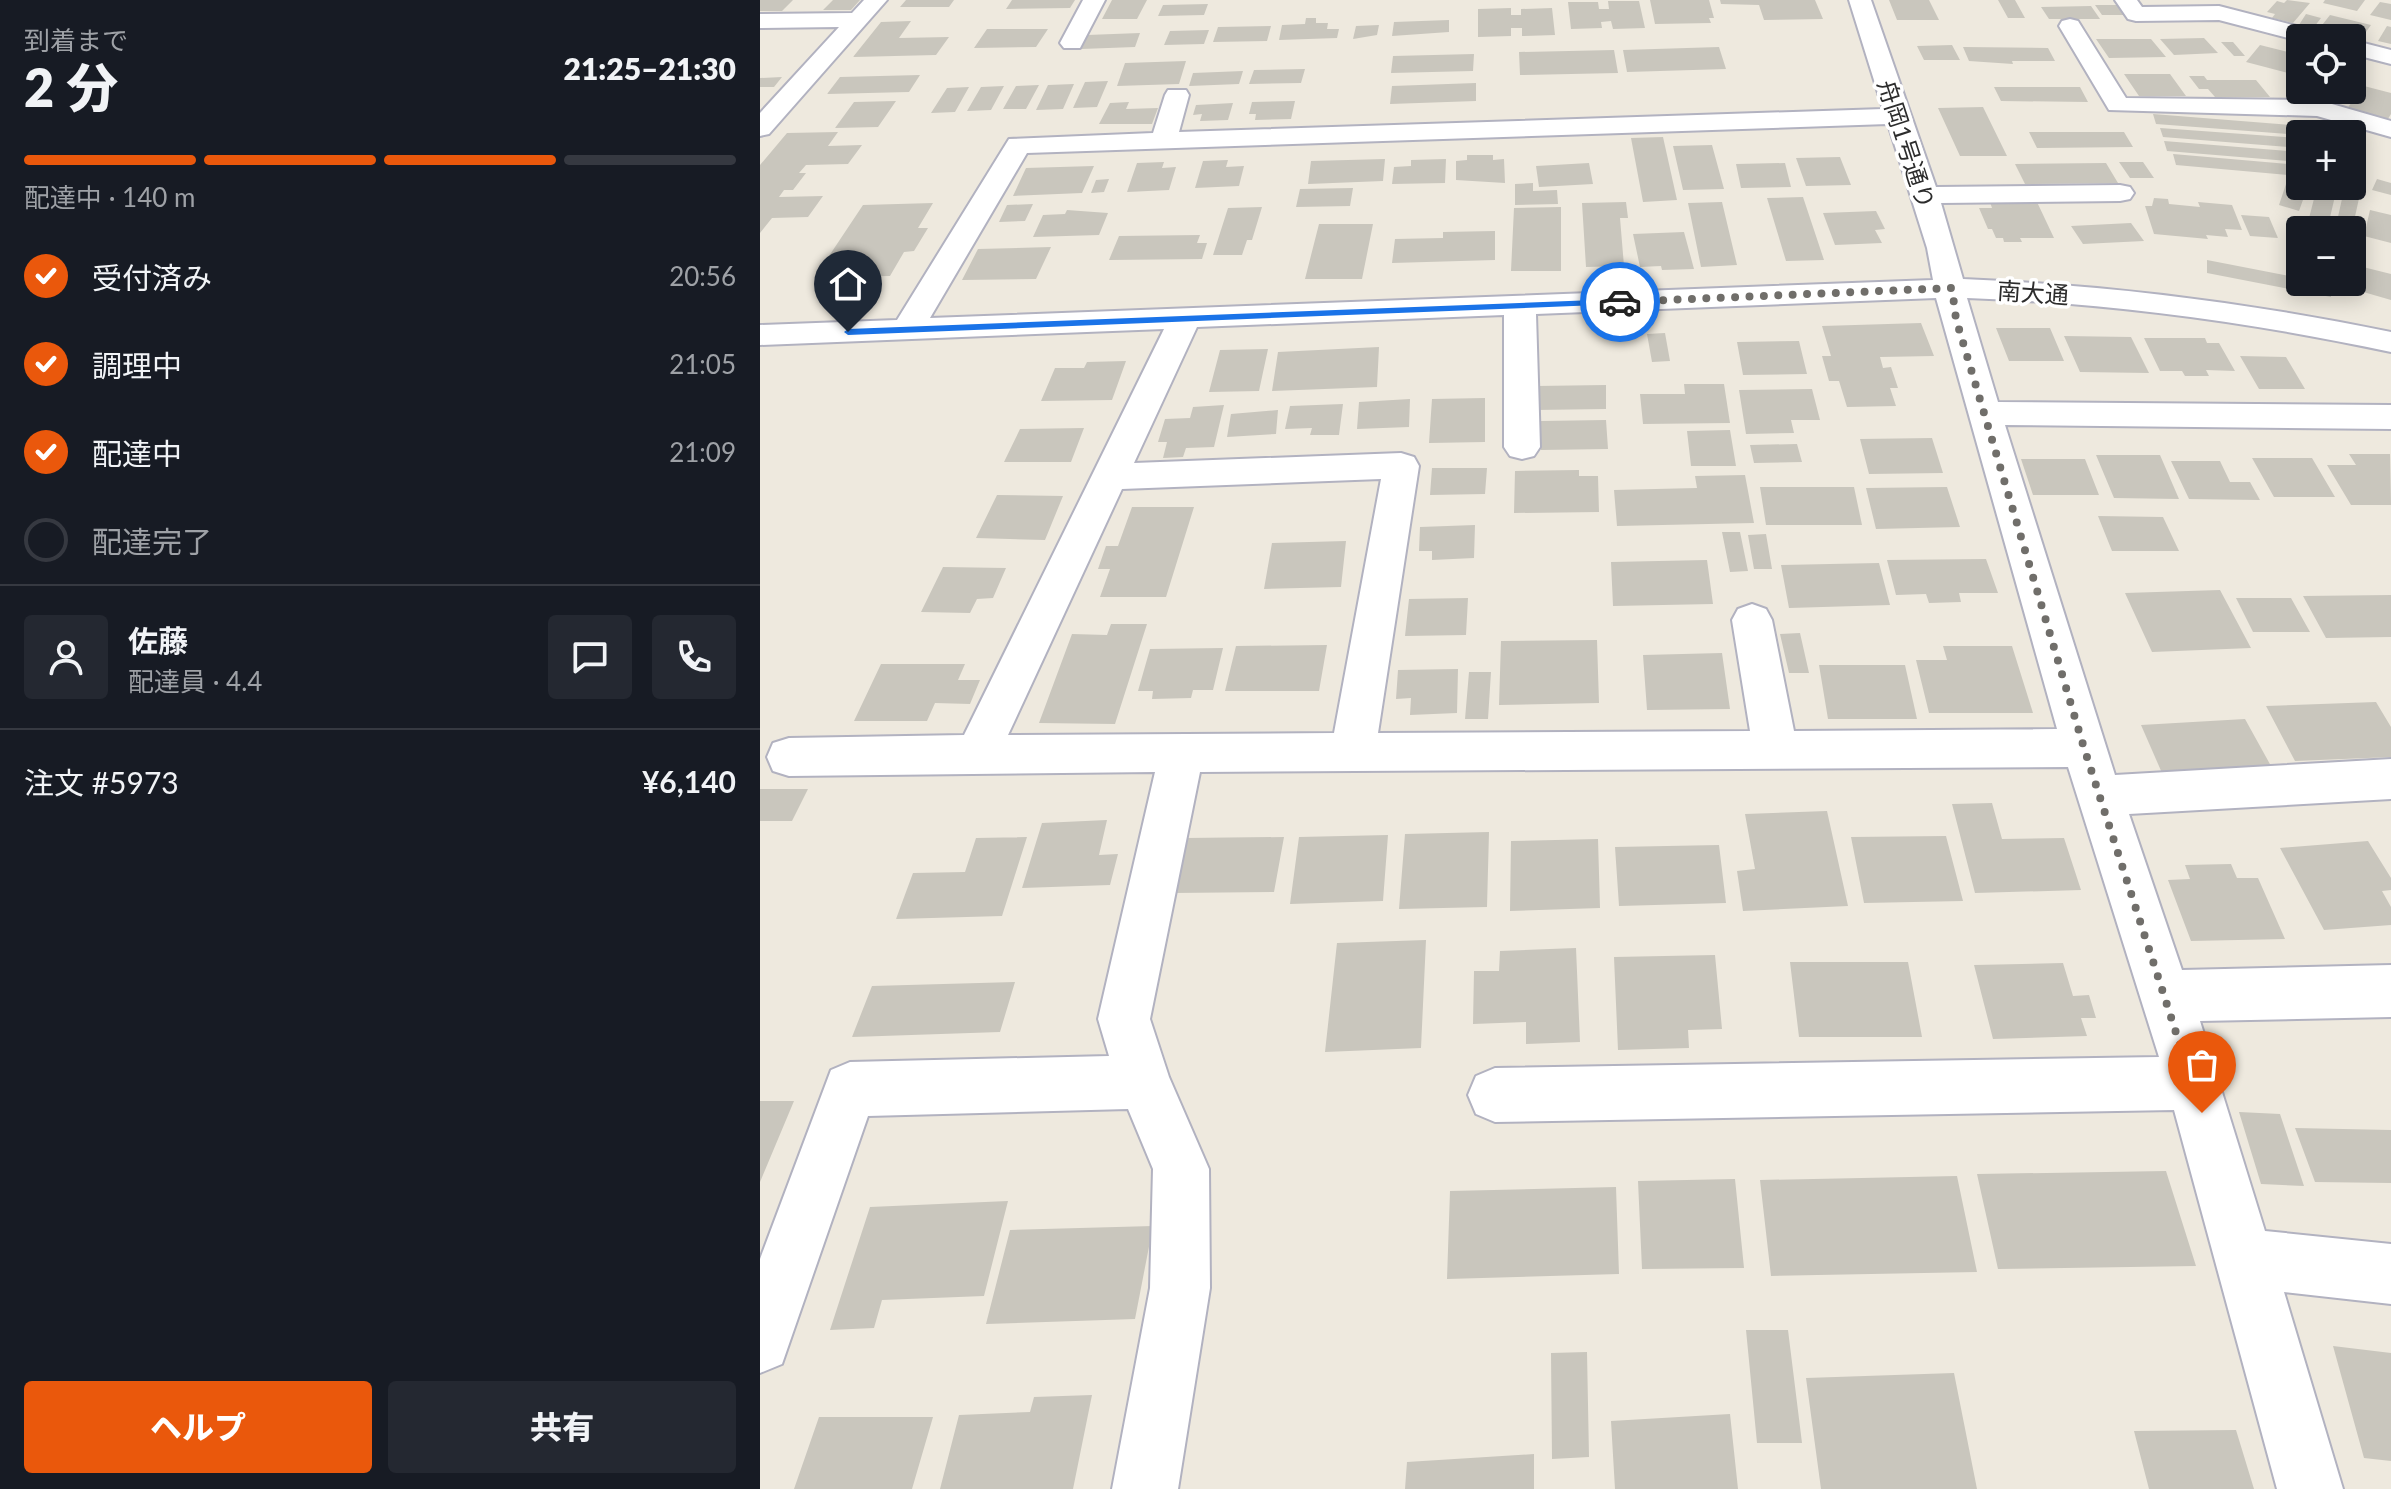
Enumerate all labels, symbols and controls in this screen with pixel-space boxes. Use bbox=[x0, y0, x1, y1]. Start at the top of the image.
text: 到着まで bbox=[24, 24, 128, 56]
map controls bbox=[2286, 24, 2366, 296]
button: locate bbox=[2286, 24, 2366, 104]
text: 21:25–21:30 bbox=[563, 50, 736, 86]
text: 2 分 bbox=[24, 56, 118, 118]
street label: 舟岡1号通り bbox=[1873, 76, 1941, 212]
button: + bbox=[2286, 120, 2366, 200]
text: 配達中 · 140 m bbox=[24, 181, 195, 213]
button: − bbox=[2286, 216, 2366, 296]
pin bbox=[814, 250, 882, 332]
icon: check bbox=[24, 254, 68, 298]
text: 受付済み bbox=[92, 259, 212, 295]
text: 20:56 bbox=[669, 260, 736, 292]
icon: home bbox=[826, 262, 870, 306]
courier bbox=[1580, 262, 1660, 342]
street label: 南大通 bbox=[1996, 275, 2070, 309]
icon: car bbox=[1598, 280, 1642, 324]
icon: check bbox=[24, 342, 68, 386]
text: 調理中 bbox=[92, 347, 182, 383]
text: 21:05 bbox=[669, 348, 736, 380]
icon: check bbox=[24, 430, 68, 474]
text: 配達中 bbox=[92, 435, 182, 471]
text: 21:09 bbox=[669, 436, 736, 468]
text: 配達完了 bbox=[92, 523, 212, 559]
button: person bbox=[24, 615, 108, 699]
button: chat bbox=[548, 615, 632, 699]
button: phone bbox=[652, 615, 736, 699]
text: 佐藤 bbox=[128, 622, 188, 658]
text: 配達員 · 4.4 bbox=[128, 665, 262, 697]
text: ¥6,140 bbox=[642, 763, 736, 799]
text: 注文 #5973 bbox=[24, 764, 179, 800]
pin bbox=[2168, 1031, 2236, 1113]
icon: bag bbox=[2180, 1043, 2224, 1087]
button: ヘルプ bbox=[24, 1381, 372, 1473]
button: 共有 bbox=[388, 1381, 736, 1473]

